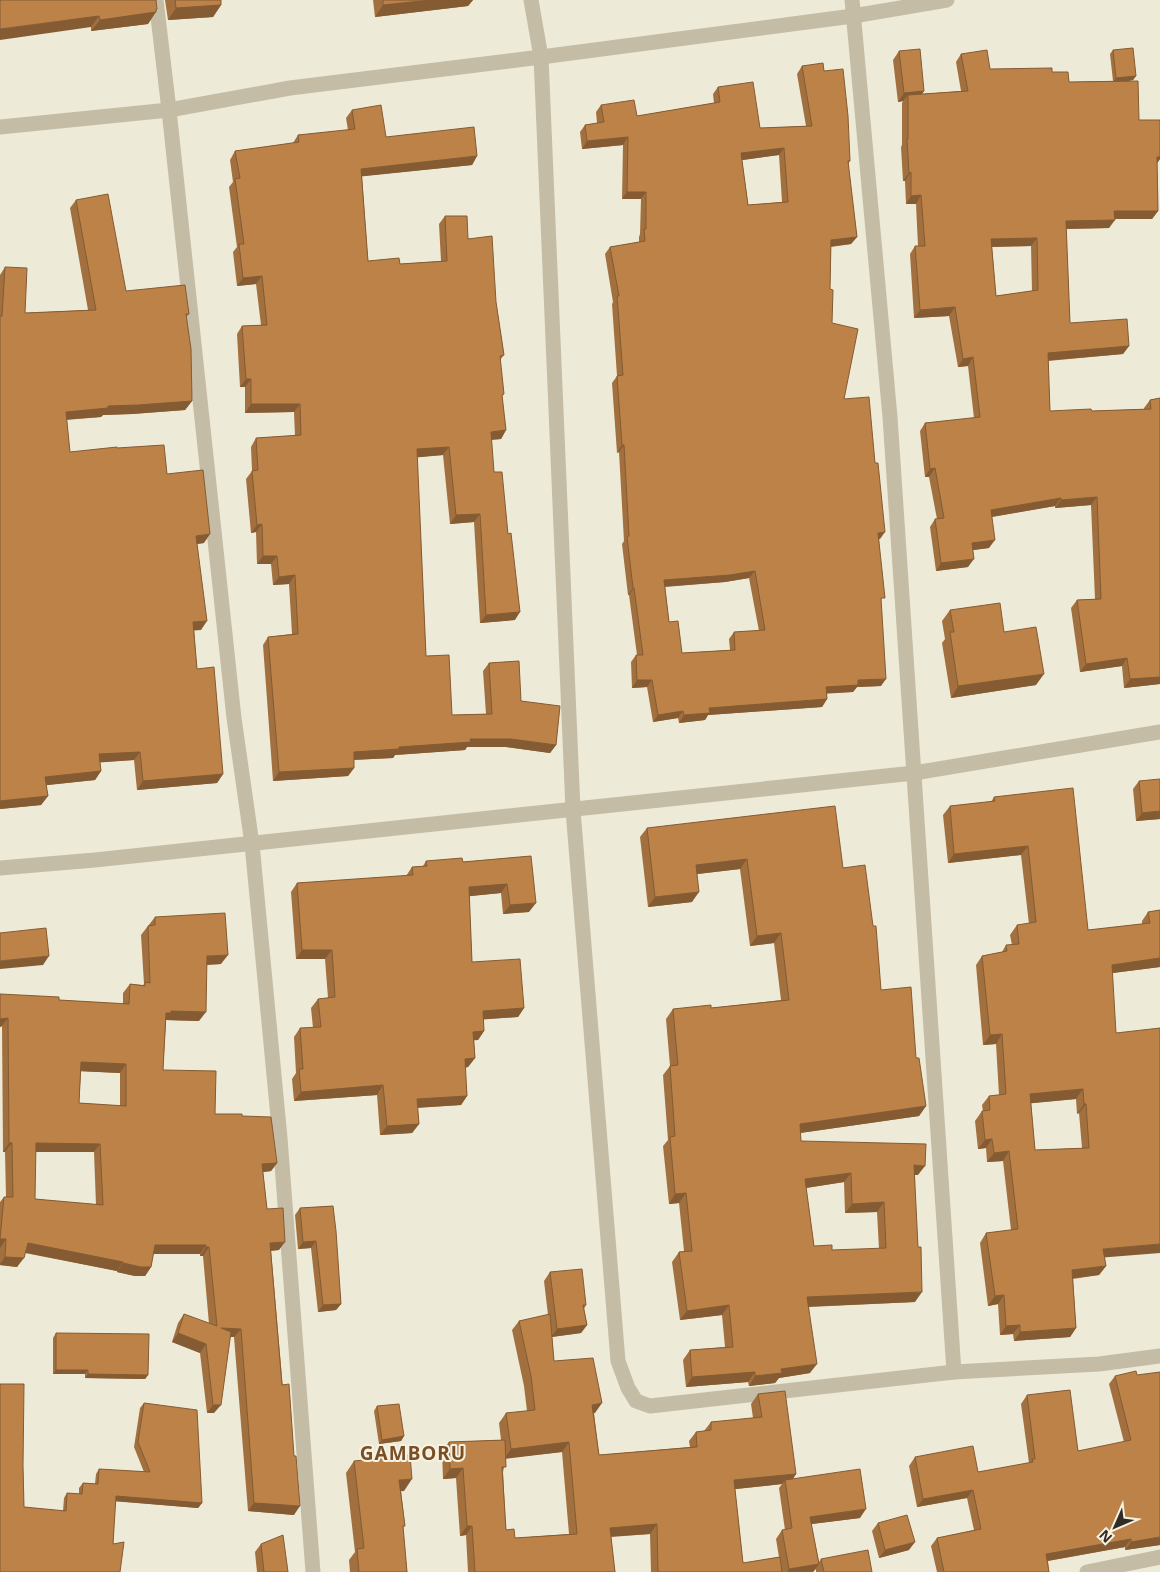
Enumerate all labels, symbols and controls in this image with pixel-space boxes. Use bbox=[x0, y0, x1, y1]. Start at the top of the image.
district label: GAMBORU bbox=[360, 1440, 466, 1466]
north arrow bbox=[1090, 1502, 1140, 1552]
text: N bbox=[1095, 1526, 1116, 1547]

